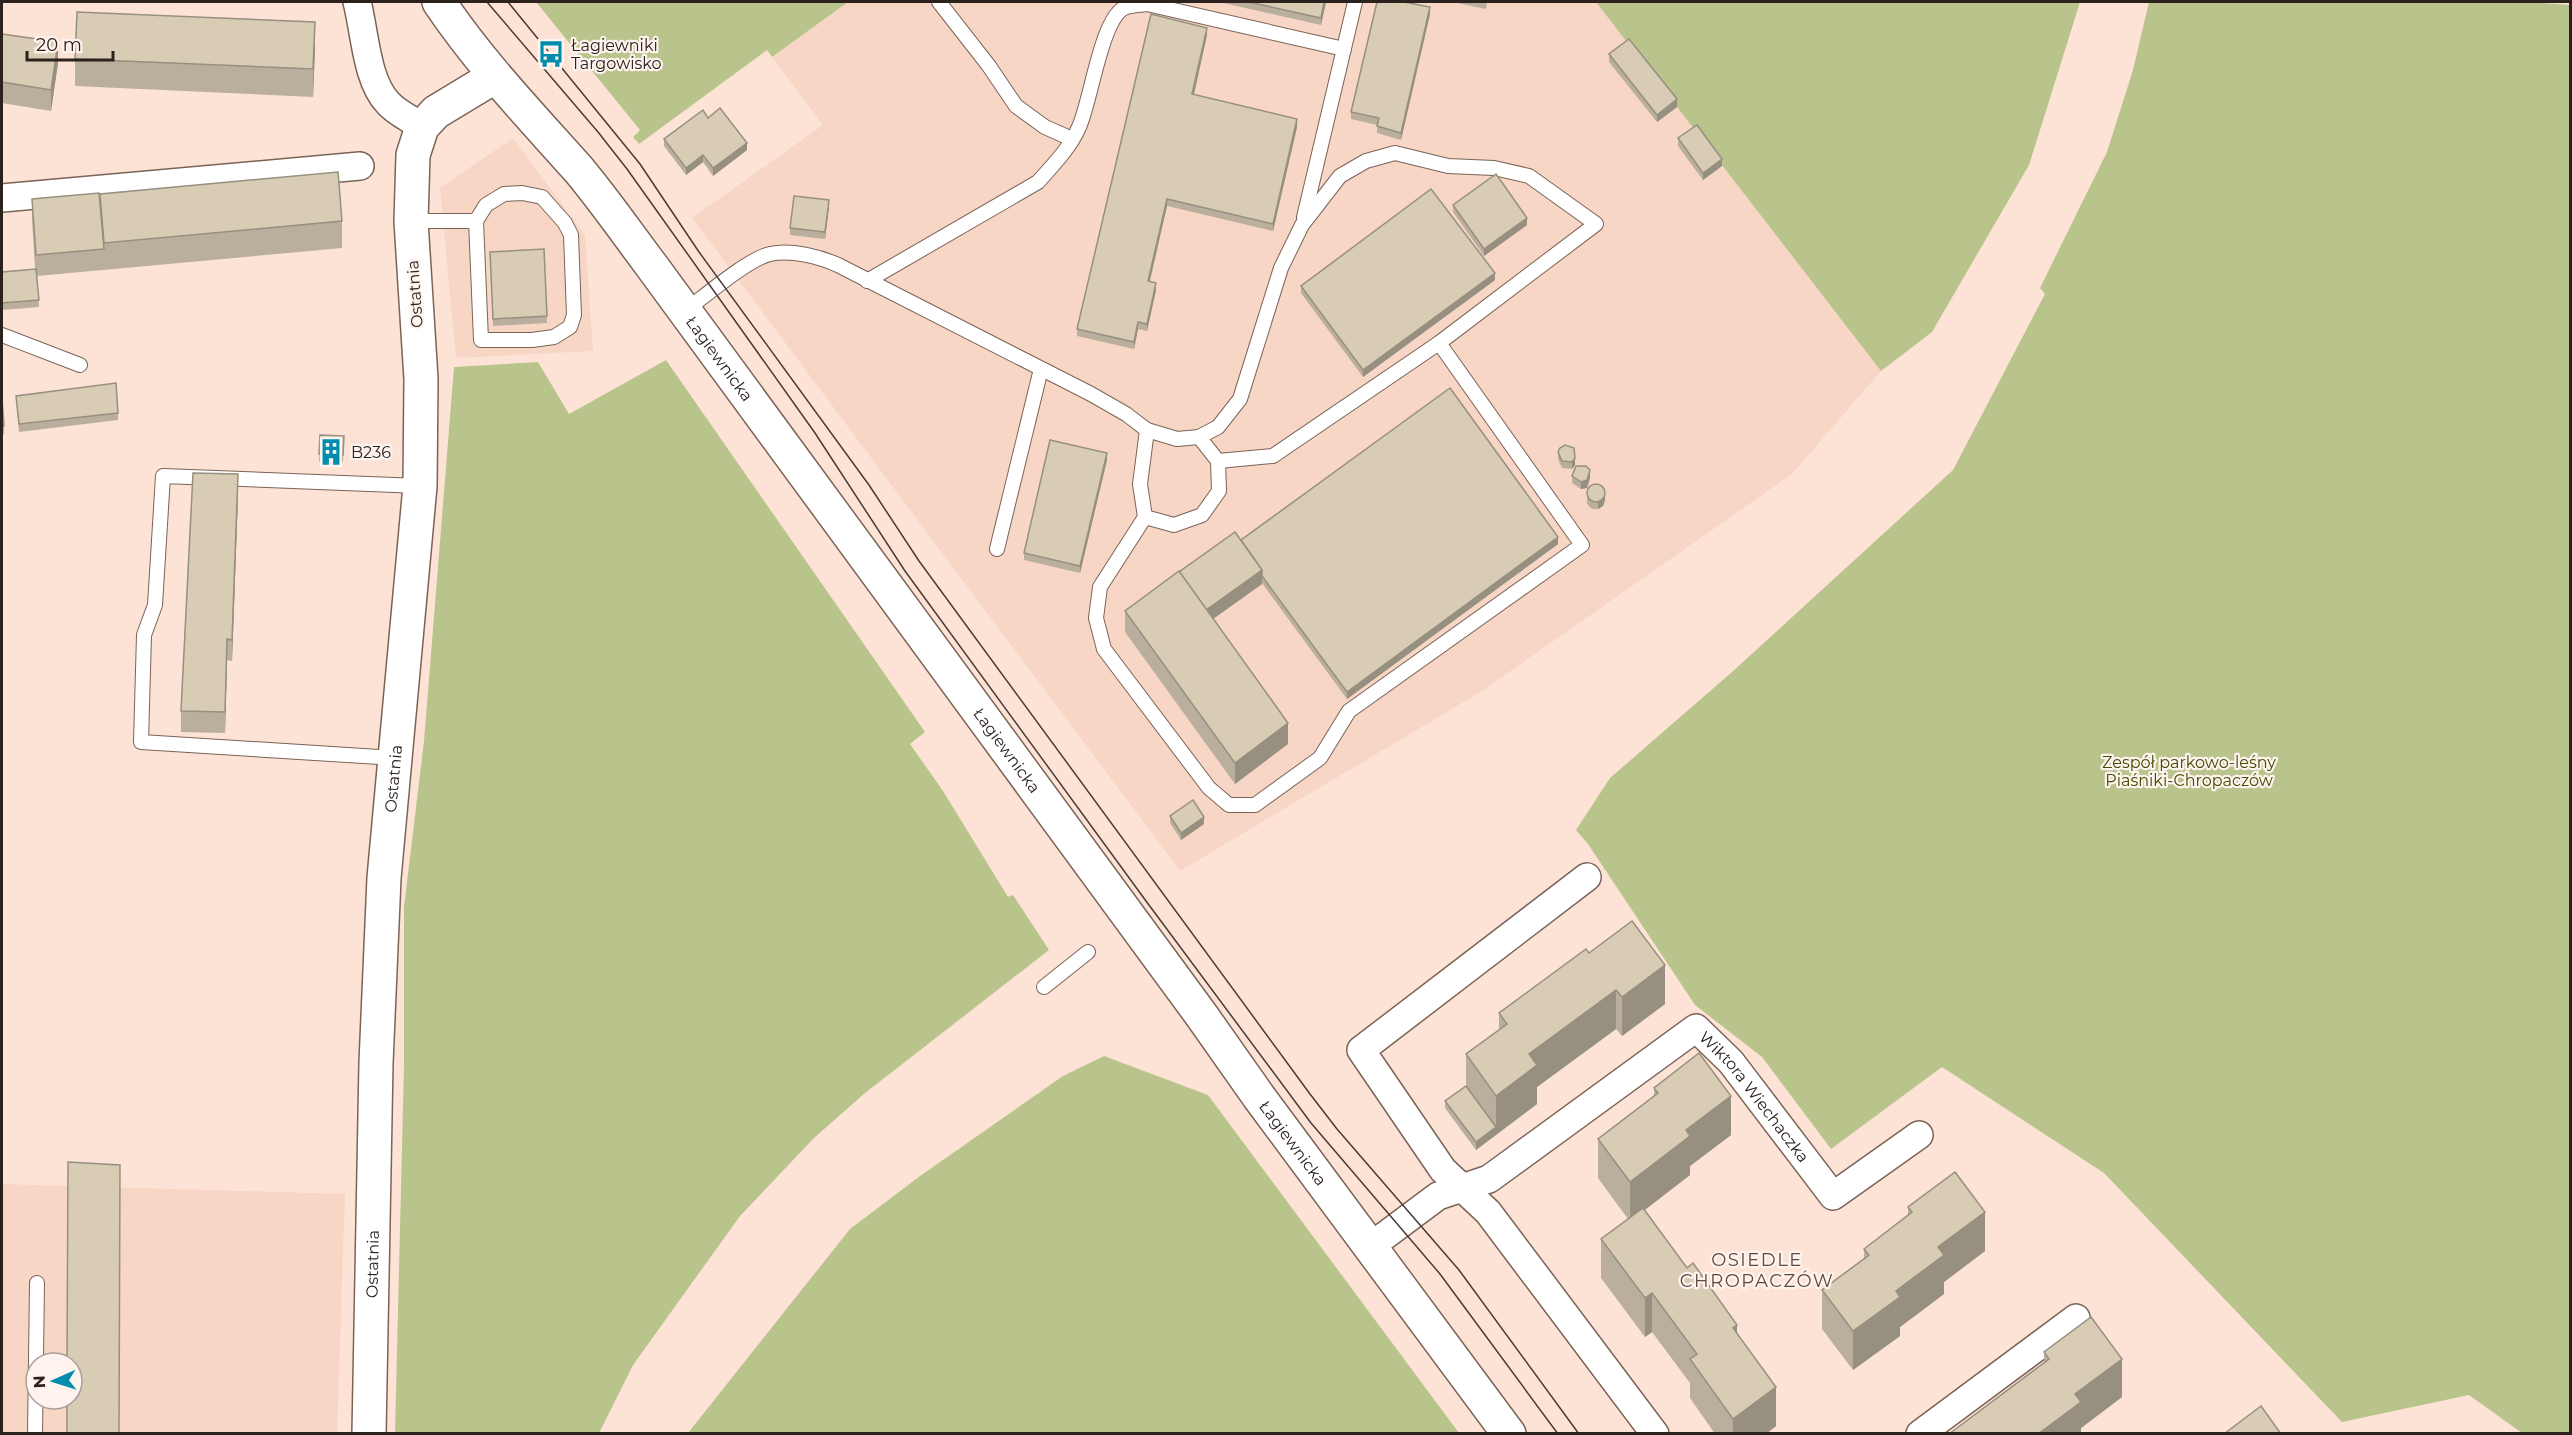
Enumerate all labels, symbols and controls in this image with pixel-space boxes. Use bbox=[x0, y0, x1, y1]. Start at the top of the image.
scale bar bbox=[27, 24, 112, 62]
text: 20 m bbox=[36, 34, 82, 56]
place label: Łagiewniki Targowisko bbox=[571, 36, 662, 73]
bus stop icon: Łagiewniki Targowisko bbox=[536, 39, 566, 69]
street label: Ostatnia bbox=[403, 259, 427, 329]
street label: Łagiewnicka bbox=[682, 312, 757, 405]
building icon: B236 bbox=[316, 437, 346, 467]
place label: B236 bbox=[351, 443, 391, 462]
street label: Łagiewnicka bbox=[970, 704, 1045, 797]
street label: Ostatnia bbox=[381, 744, 406, 813]
park label: Zespół parkowo-leśny Piaśniki-Chropaczów bbox=[2102, 753, 2276, 790]
street label: Wiktora Wiechaczka bbox=[1696, 1027, 1813, 1166]
street label: Łagiewnicka bbox=[1256, 1097, 1331, 1189]
street label: Ostatnia bbox=[362, 1230, 382, 1298]
district label: OSIEDLE CHROPACZÓW bbox=[1680, 1249, 1834, 1292]
north arrow bbox=[24, 1351, 84, 1411]
text: N bbox=[30, 1375, 49, 1389]

